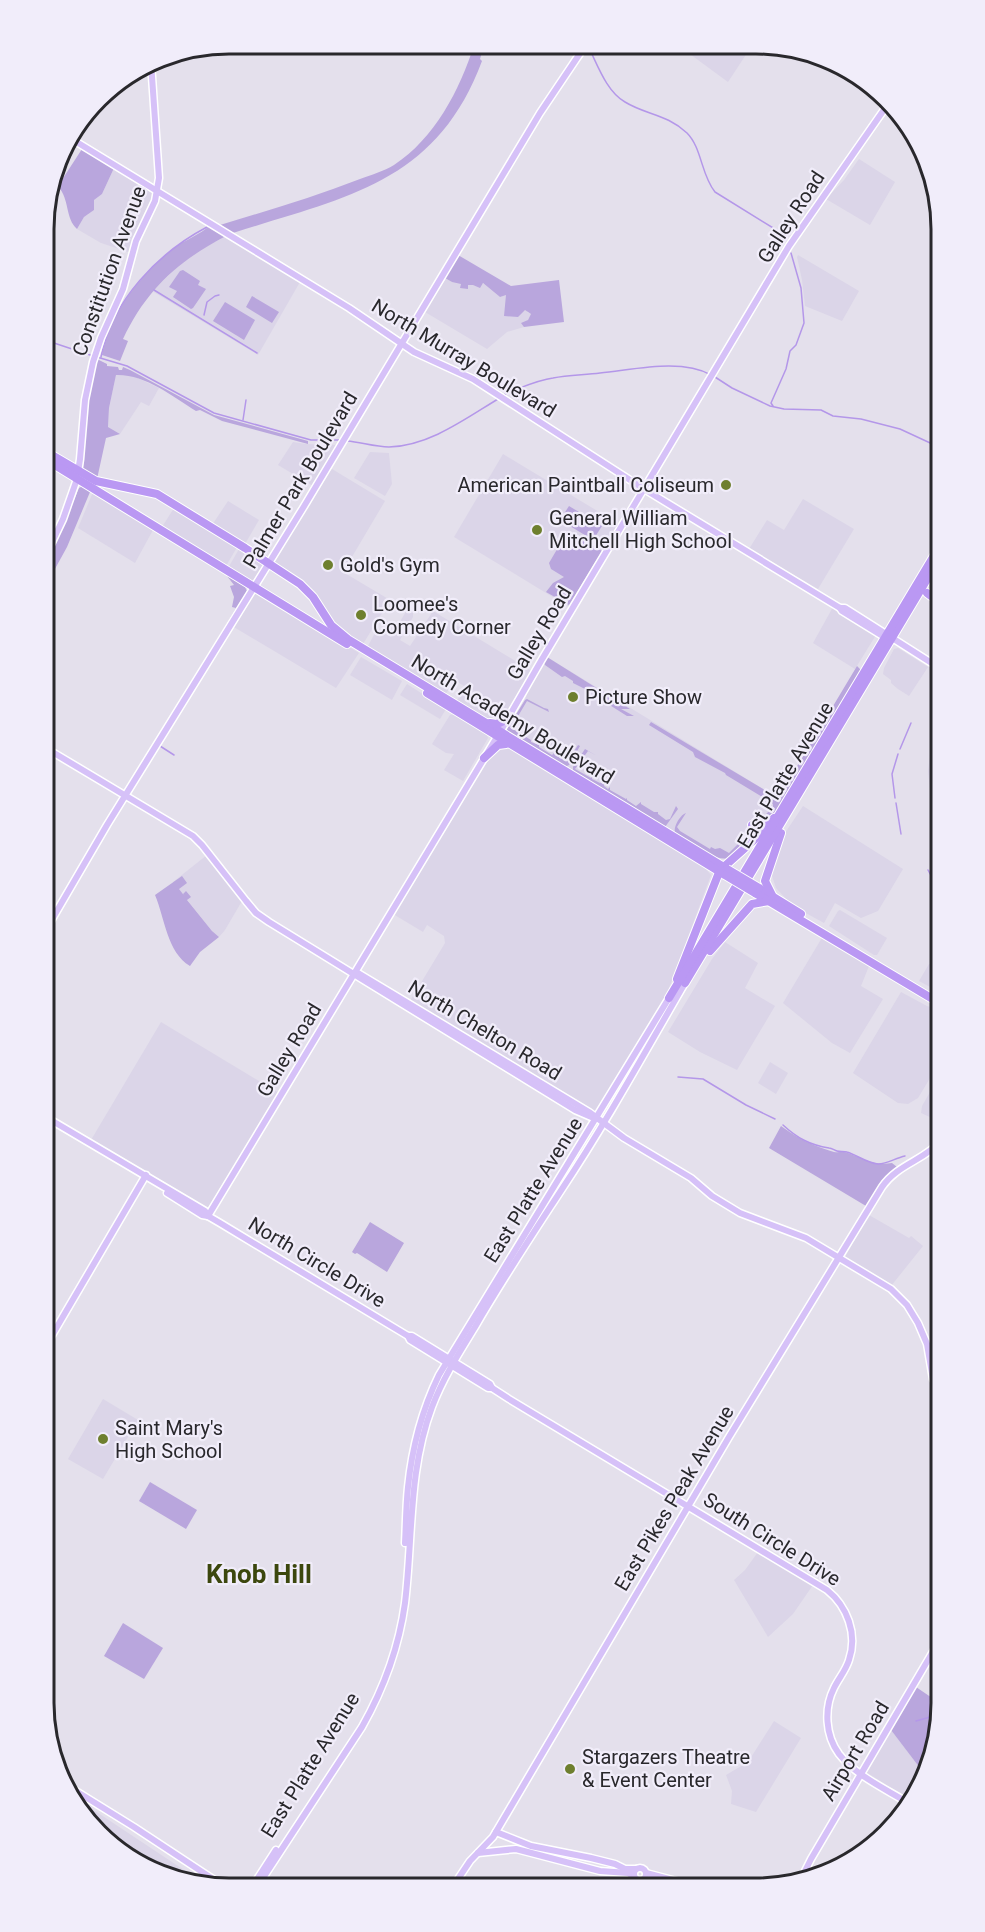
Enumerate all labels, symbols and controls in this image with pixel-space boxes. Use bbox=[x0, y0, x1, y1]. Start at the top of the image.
street label: Galley Road bbox=[752, 166, 830, 268]
street label: Constitution Avenue bbox=[67, 183, 151, 359]
street label: North Murray Boulevard bbox=[367, 293, 561, 423]
street label: Palmer Park Boulevard bbox=[238, 387, 362, 573]
place label: American Paintball Coliseum bbox=[458, 473, 714, 497]
marker: American Paintball Coliseum bbox=[719, 478, 733, 492]
place label: General William Mitchell High School bbox=[549, 506, 732, 553]
marker: General William Mitchell High School bbox=[530, 523, 544, 537]
place label: Gold's Gym bbox=[340, 553, 440, 577]
marker: Gold's Gym bbox=[321, 558, 335, 572]
street label: Galley Road bbox=[502, 582, 576, 684]
place label: Loomee's Comedy Corner bbox=[373, 592, 511, 639]
marker: Loomee's Comedy Corner bbox=[354, 608, 368, 622]
street label: North Academy Boulevard bbox=[407, 649, 619, 789]
place label: Picture Show bbox=[585, 685, 702, 709]
marker: Picture Show bbox=[566, 690, 580, 704]
street label: East Platte Avenue bbox=[732, 697, 838, 853]
street label: North Chelton Road bbox=[404, 975, 566, 1085]
street label: Galley Road bbox=[252, 999, 326, 1101]
street label: East Platte Avenue bbox=[479, 1113, 587, 1267]
street label: North Circle Drive bbox=[244, 1212, 390, 1312]
street label: East Pikes Peak Avenue bbox=[609, 1401, 739, 1595]
place label: Saint Mary's High School bbox=[115, 1416, 223, 1463]
marker: Saint Mary's High School bbox=[96, 1432, 110, 1446]
street label: South Circle Drive bbox=[699, 1487, 845, 1591]
district label: Knob Hill bbox=[206, 1559, 312, 1589]
street label: East Platte Avenue bbox=[256, 1688, 364, 1842]
street label: Airport Road bbox=[816, 1697, 894, 1805]
place label: Stargazers Theatre & Event Center bbox=[582, 1745, 750, 1792]
marker: Stargazers Theatre & Event Center bbox=[563, 1762, 577, 1776]

